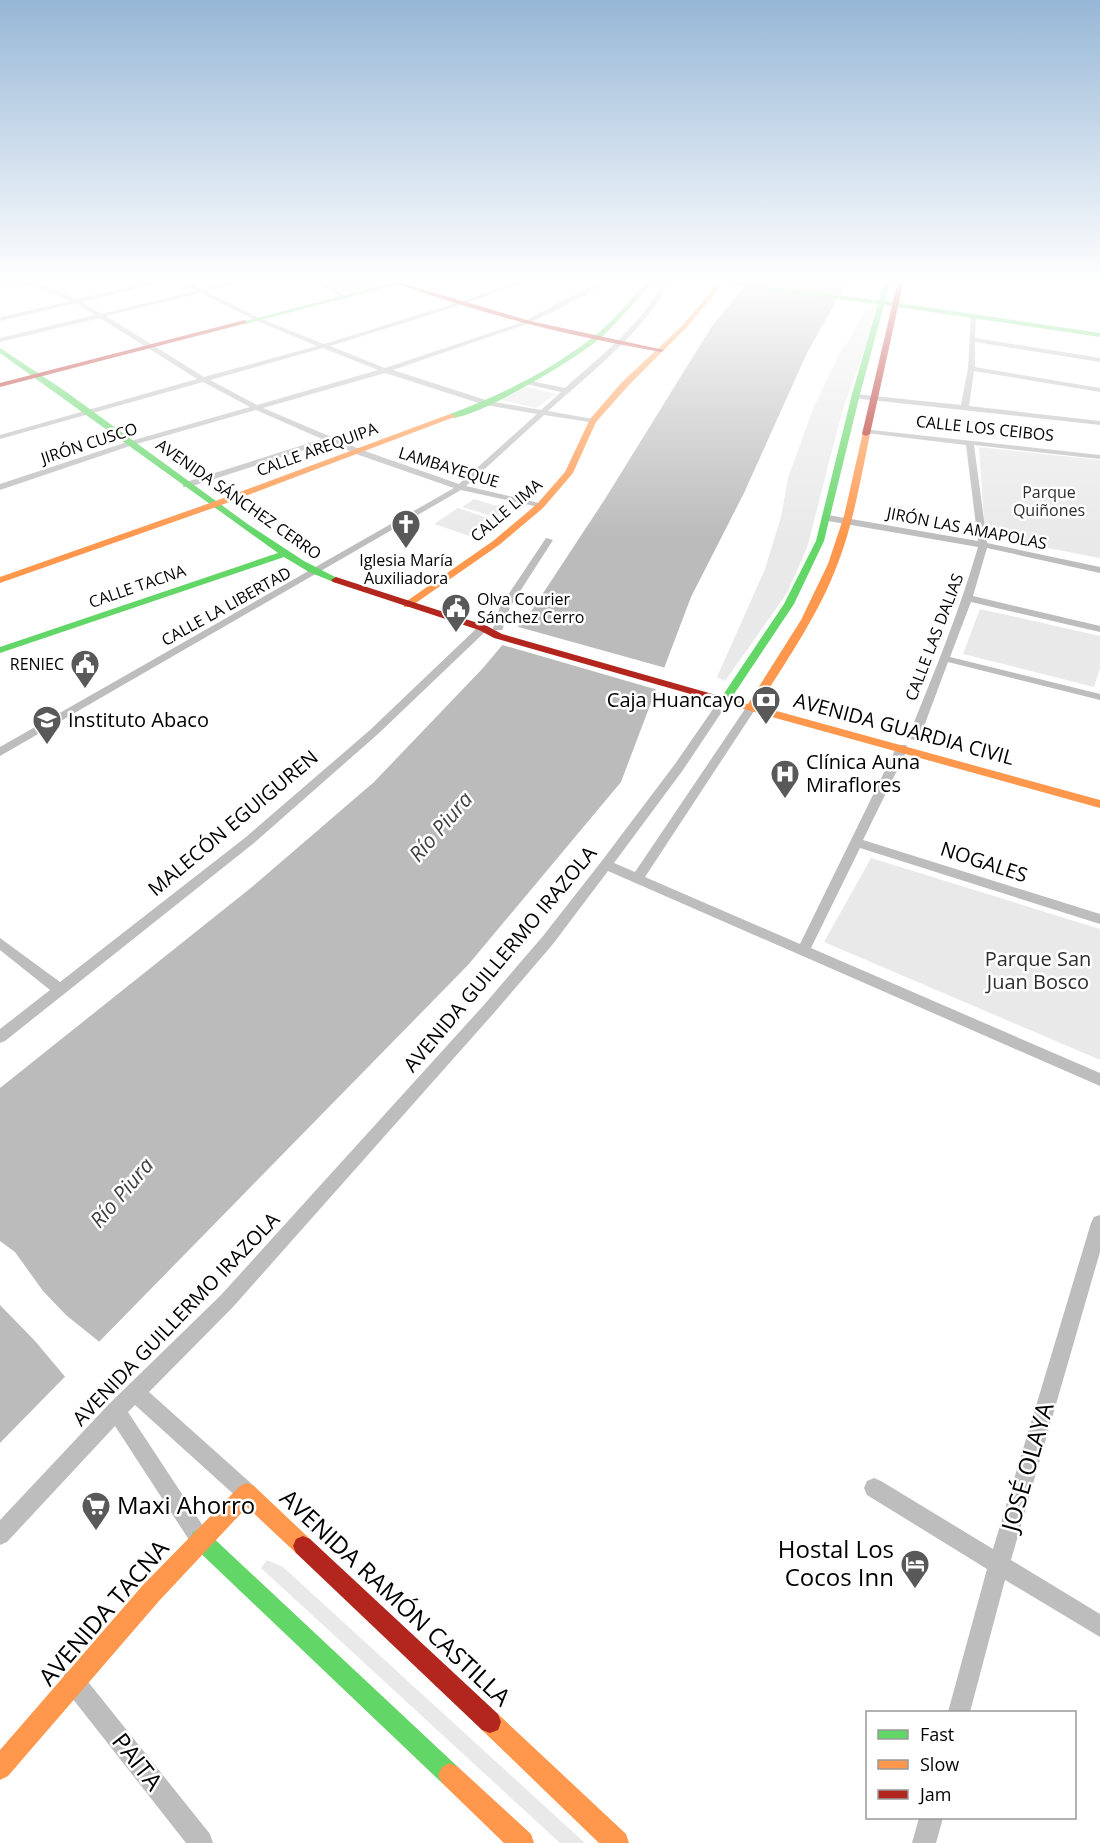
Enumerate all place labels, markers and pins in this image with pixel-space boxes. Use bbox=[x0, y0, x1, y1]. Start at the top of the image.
church icon: Iglesia María Auxiliadora bbox=[390, 508, 422, 550]
place label: Iglesia María Auxiliadora bbox=[359, 549, 453, 589]
place label: Olva Courier Sánchez Cerro bbox=[477, 588, 584, 628]
public building icon: Olva Courier Sánchez Cerro bbox=[440, 592, 472, 634]
public building icon: RENIEC bbox=[69, 648, 101, 690]
place label: RENIEC bbox=[10, 653, 64, 675]
bank icon: Caja Huancayo bbox=[750, 684, 782, 726]
place label: Caja Huancayo bbox=[607, 686, 745, 713]
school or university icon: Instituto Abaco bbox=[31, 704, 63, 746]
place label: Instituto Abaco bbox=[68, 706, 209, 733]
place label: Clínica Auna Miraflores bbox=[806, 748, 920, 798]
hospital icon: Clínica Auna Miraflores bbox=[769, 758, 801, 800]
place label: Maxi Ahorro bbox=[117, 1488, 255, 1521]
supermarket icon: Maxi Ahorro bbox=[80, 1490, 112, 1532]
place label: Hostal Los Cocos Inn bbox=[778, 1532, 894, 1593]
hotel icon: Hostal Los Cocos Inn bbox=[899, 1548, 931, 1590]

